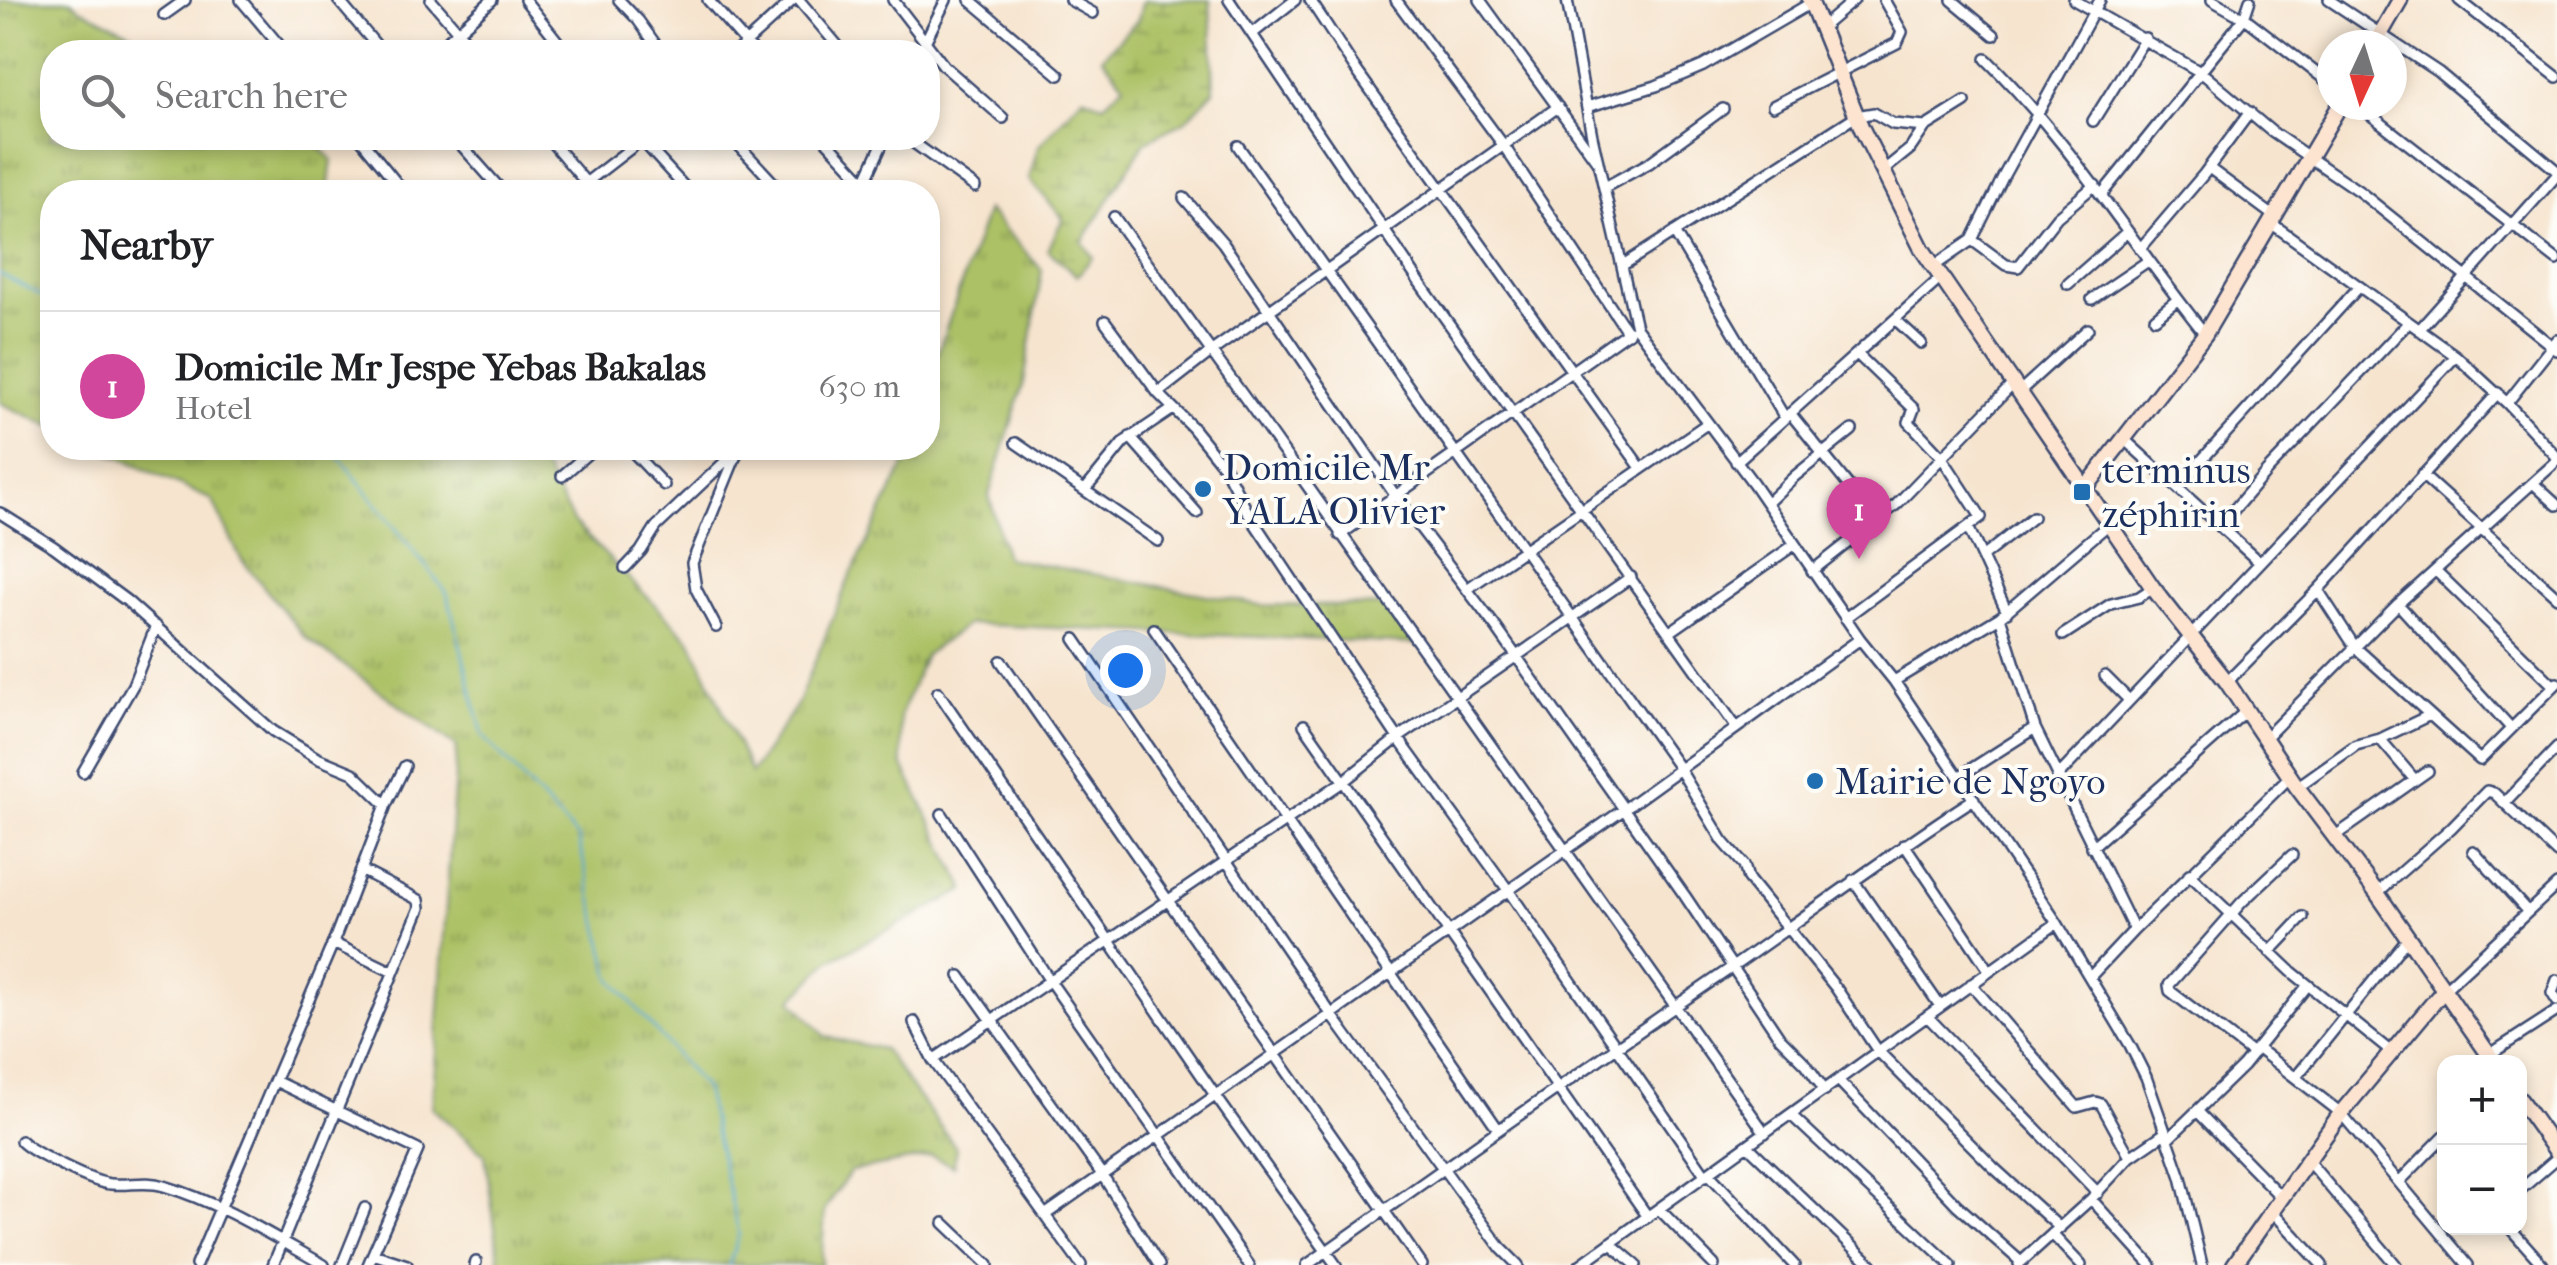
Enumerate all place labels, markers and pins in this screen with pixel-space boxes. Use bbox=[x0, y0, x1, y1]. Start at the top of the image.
place label: Domicile Mr YALA Olivier bbox=[1222, 445, 1446, 534]
place label: terminus zéphirin bbox=[2102, 448, 2251, 537]
pin: 1 bbox=[1826, 476, 1892, 559]
marker: Domicile Mr YALA Olivier bbox=[1192, 478, 1214, 500]
marker: terminus zéphirin bbox=[2071, 481, 2093, 503]
place label: Mairie de Ngoyo bbox=[1835, 759, 2105, 804]
marker: Mairie de Ngoyo bbox=[1804, 770, 1826, 792]

